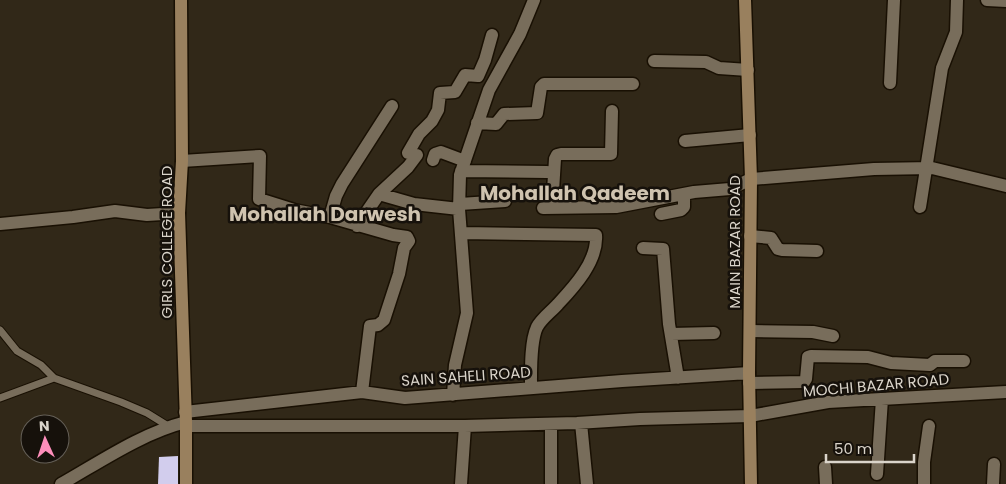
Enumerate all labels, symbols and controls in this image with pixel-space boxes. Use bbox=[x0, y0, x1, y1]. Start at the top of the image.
street label: GIRLS COLLEGE ROAD bbox=[156, 166, 177, 318]
street label: MAIN BAZAR ROAD bbox=[724, 175, 745, 309]
district label: Mohallah Qadeem bbox=[480, 179, 670, 207]
district label: Mohallah Darwesh bbox=[229, 200, 421, 228]
street label: SAIN SAHELI ROAD bbox=[400, 361, 532, 391]
street label: MOCHI BAZAR ROAD bbox=[802, 368, 950, 402]
north arrow bbox=[20, 414, 70, 464]
text: N bbox=[39, 416, 50, 436]
scale bar bbox=[826, 432, 914, 464]
text: 50 m bbox=[834, 438, 872, 459]

